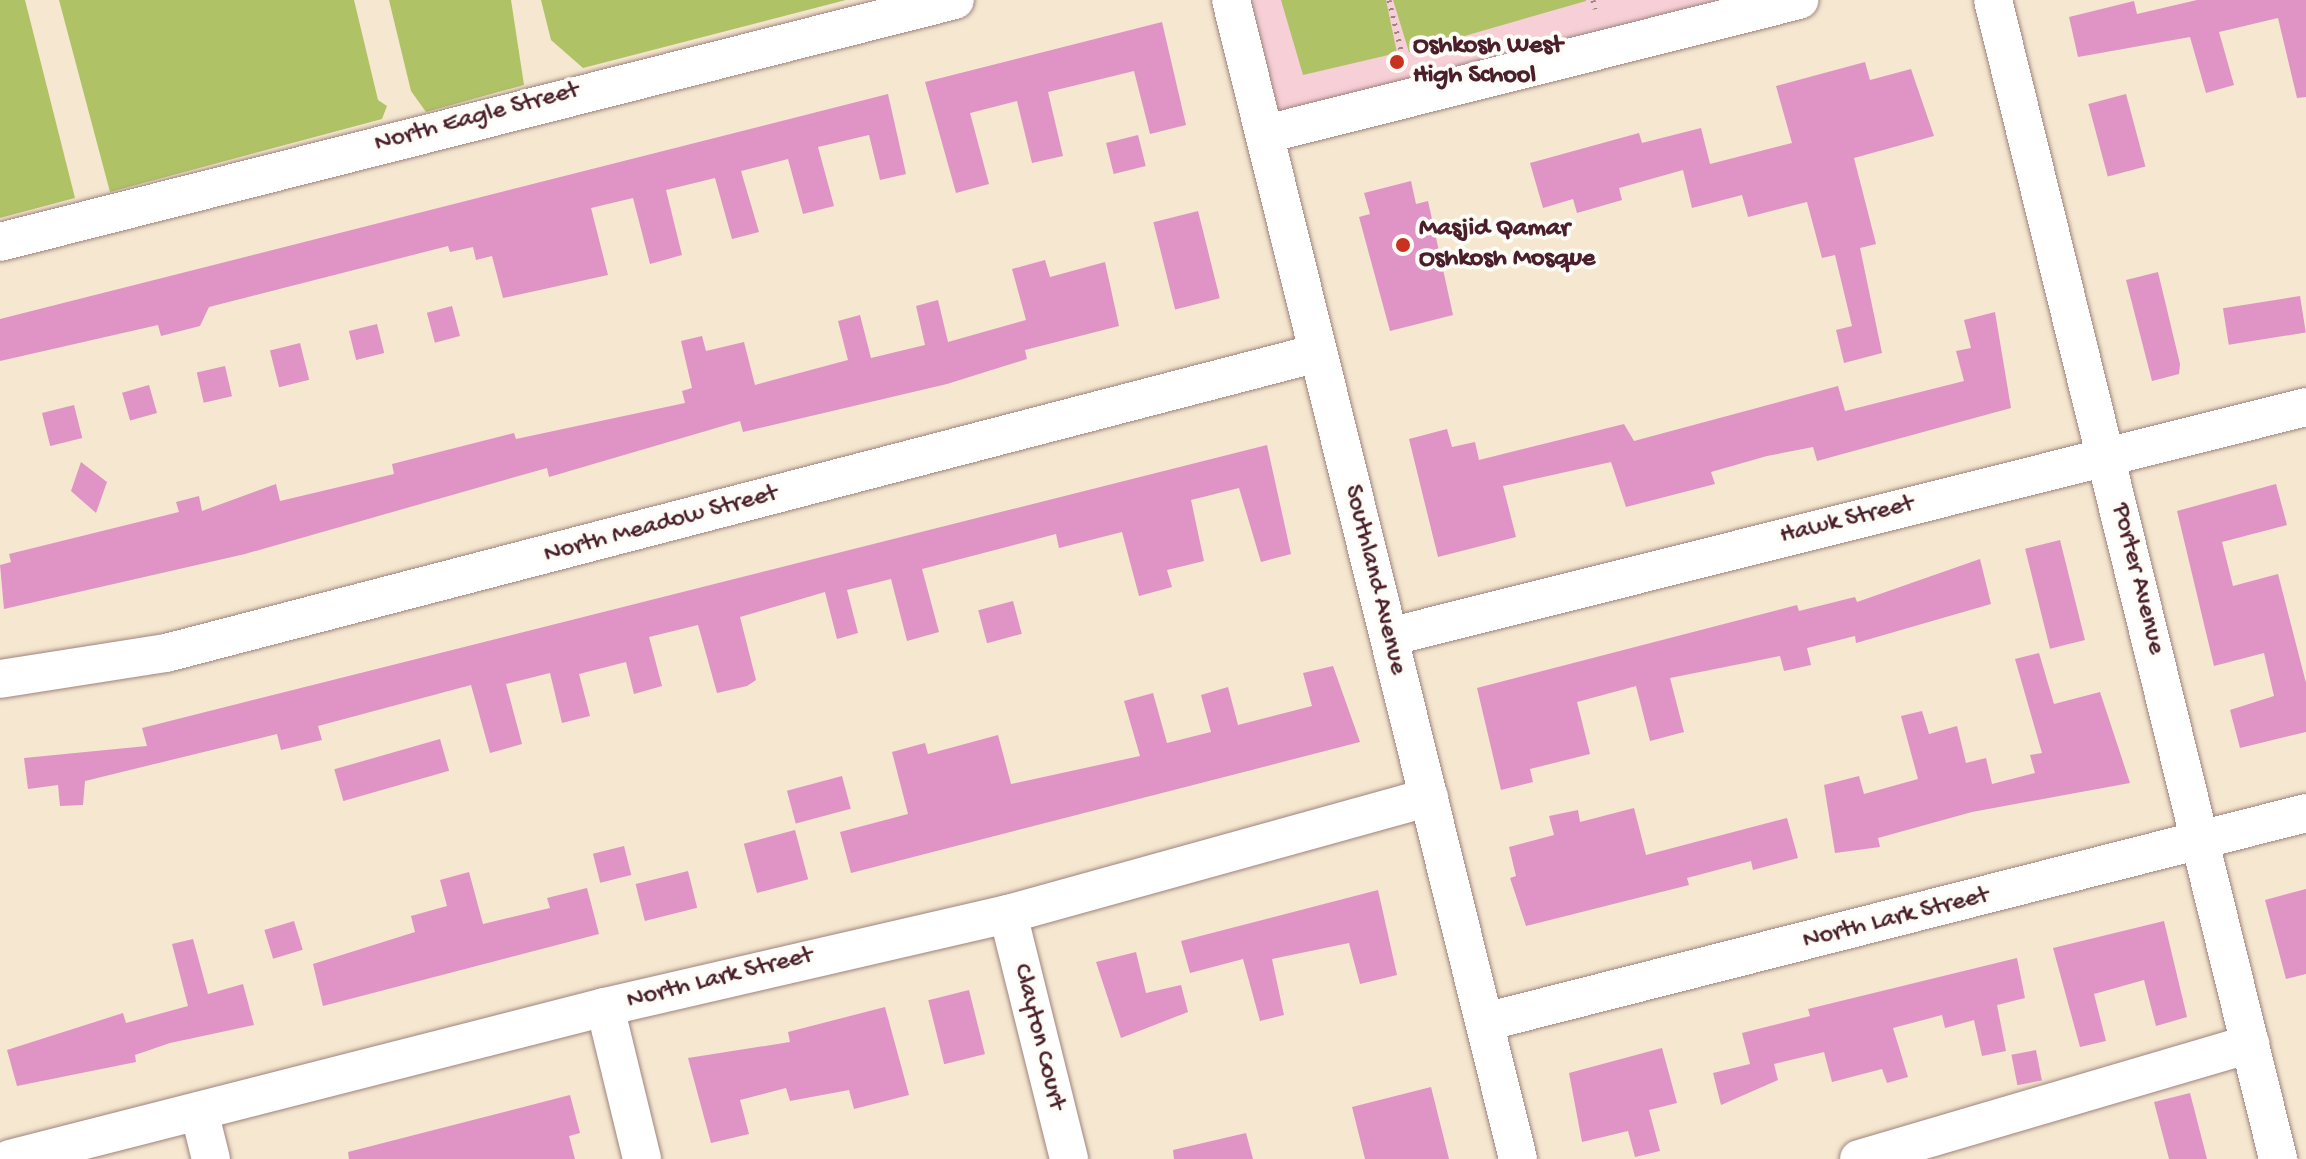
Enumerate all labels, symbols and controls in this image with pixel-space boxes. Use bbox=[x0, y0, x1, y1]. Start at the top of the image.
place label: Oshkosh West High School bbox=[1413, 31, 1563, 92]
marker: Oshkosh West High School bbox=[1388, 53, 1406, 71]
street label: North Eagle Street bbox=[371, 76, 583, 160]
place label: Masjid Qamar Oshkosh Mosque bbox=[1419, 214, 1595, 276]
marker: Masjid Qamar Oshkosh Mosque bbox=[1394, 236, 1412, 254]
street label: North Meadow Street bbox=[541, 479, 781, 571]
street label: Southland Avenue bbox=[1335, 482, 1413, 678]
street label: Hawk Street bbox=[1777, 489, 1917, 553]
street label: Porter Avenue bbox=[2103, 500, 2171, 658]
street label: North Lark Street bbox=[1800, 881, 1992, 957]
street label: North Lark Street bbox=[624, 941, 816, 1017]
street label: Clayton Court bbox=[1005, 961, 1071, 1113]

